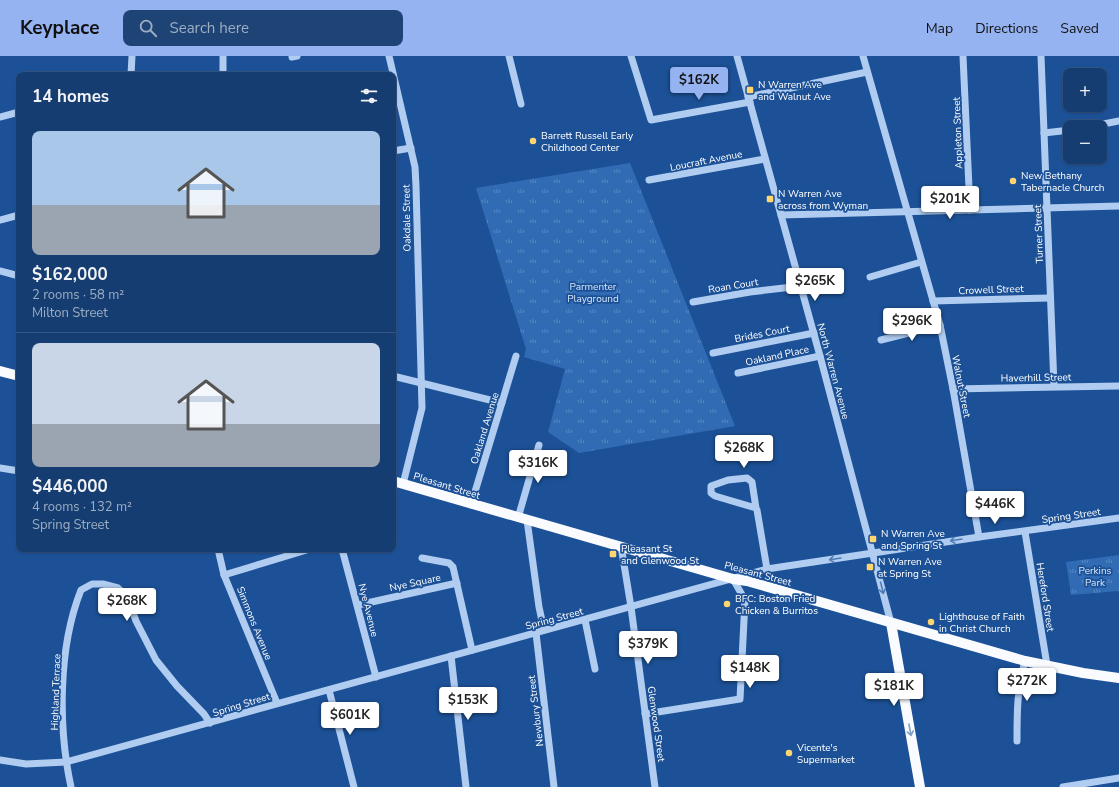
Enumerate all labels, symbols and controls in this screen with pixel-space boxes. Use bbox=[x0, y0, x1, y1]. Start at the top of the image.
search box bbox=[123, 10, 403, 46]
text: Keyplace bbox=[20, 15, 99, 41]
icon: search bbox=[137, 17, 159, 39]
text: Search here bbox=[169, 18, 249, 38]
text: Map bbox=[926, 19, 953, 38]
text: Directions bbox=[975, 19, 1038, 38]
text: Saved bbox=[1060, 19, 1099, 38]
pin: $162K bbox=[671, 67, 727, 101]
map controls bbox=[1063, 68, 1107, 164]
button: + bbox=[1063, 68, 1107, 112]
text: $162K bbox=[679, 71, 719, 89]
place label: N Warren Ave and Walnut Ave bbox=[758, 78, 831, 104]
text: 14 homes bbox=[32, 85, 109, 108]
icon: filters bbox=[358, 85, 380, 107]
marker: N Warren Ave and Walnut Ave bbox=[745, 85, 755, 95]
street label: Appleton Street bbox=[950, 96, 966, 169]
button: − bbox=[1063, 120, 1107, 164]
place label: Barrett Russell Early Childhood Center bbox=[541, 129, 634, 155]
marker: Barrett Russell Early Childhood Center bbox=[528, 136, 538, 146]
street label: Loucraft Avenue bbox=[669, 147, 743, 175]
icon: home bbox=[170, 157, 242, 229]
place label: New Bethany Tabernacle Church bbox=[1021, 169, 1105, 195]
marker: New Bethany Tabernacle Church bbox=[1008, 176, 1018, 186]
street label: Oakdale Street bbox=[399, 184, 415, 252]
pin: $201K bbox=[922, 186, 978, 220]
place label: N Warren Ave across from Wyman bbox=[778, 187, 868, 213]
text: $201K bbox=[930, 190, 970, 208]
marker: N Warren Ave across from Wyman bbox=[765, 194, 775, 204]
street label: Turner Street bbox=[1031, 204, 1047, 264]
text: $162,000 bbox=[32, 263, 108, 286]
pin: $265K bbox=[787, 268, 843, 302]
text: $265K bbox=[795, 272, 835, 290]
street label: Roan Court bbox=[707, 275, 760, 297]
park label: Parmenter Playground bbox=[567, 280, 619, 306]
street label: Crowell Street bbox=[958, 282, 1024, 298]
text: 2 rooms · 58 m² bbox=[32, 286, 124, 304]
text: Milton Street bbox=[32, 304, 108, 322]
pin: $296K bbox=[884, 308, 940, 342]
text: $296K bbox=[892, 312, 932, 330]
street label: Brides Court bbox=[733, 322, 792, 346]
street label: North Warren Avenue bbox=[813, 322, 853, 421]
street label: Oakland Place bbox=[744, 342, 810, 370]
street label: Walnut Street bbox=[948, 354, 974, 419]
icon: home bbox=[170, 369, 242, 441]
street label: Haverhill Street bbox=[1001, 370, 1072, 386]
street label: Oakland Avenue bbox=[467, 391, 503, 466]
pin: $268K bbox=[716, 435, 772, 469]
text: $268K bbox=[724, 439, 764, 457]
pin: $316K bbox=[510, 450, 566, 484]
text: $316K bbox=[518, 454, 558, 472]
street label: Pleasant Street bbox=[412, 469, 482, 503]
text: $446,000 bbox=[32, 475, 108, 498]
pin: $446K bbox=[967, 491, 1023, 525]
text: $446K bbox=[975, 495, 1015, 513]
text: 4 rooms · 132 m² bbox=[32, 498, 132, 516]
street label: Spring Street bbox=[1041, 505, 1102, 527]
text: Spring Street bbox=[32, 516, 109, 534]
place label: N Warren Ave and Spring St bbox=[881, 527, 945, 553]
marker: N Warren Ave and Spring St bbox=[868, 534, 878, 544]
one-way arrow bbox=[949, 537, 962, 545]
place label: Pleasant St and Glenwood St bbox=[621, 542, 699, 568]
marker: Pleasant St and Glenwood St bbox=[608, 549, 618, 559]
one-way arrow bbox=[829, 555, 842, 563]
place label: N Warren Ave at Spring St bbox=[878, 555, 942, 581]
street label: Pleasant Street bbox=[723, 558, 793, 590]
marker: N Warren Ave at Spring St bbox=[865, 562, 875, 572]
street label: Hereford Street bbox=[1033, 562, 1057, 633]
park label: Perkins Park bbox=[1079, 564, 1112, 590]
street label: Nye Square bbox=[388, 571, 442, 595]
one-way arrow bbox=[879, 581, 886, 594]
street label: Nye Avenue bbox=[355, 582, 381, 638]
street label: Simmons Avenue bbox=[233, 584, 275, 662]
pin: $268K bbox=[99, 588, 155, 622]
text: $268K bbox=[107, 592, 147, 610]
place label: BFC: Boston Fried Chicken & Burritos bbox=[735, 592, 818, 618]
marker: BFC: Boston Fried Chicken & Burritos bbox=[722, 599, 732, 609]
street label: Spring Street bbox=[524, 604, 585, 633]
place label: Lighthouse of Faith in Christ Church bbox=[939, 610, 1025, 636]
marker: Lighthouse of Faith in Christ Church bbox=[926, 617, 936, 627]
pin: $379K bbox=[620, 631, 676, 665]
text: $379K bbox=[628, 635, 668, 653]
street label: Highland Terrace bbox=[48, 653, 64, 731]
pin: $148K bbox=[722, 655, 778, 689]
text: $148K bbox=[730, 659, 770, 677]
pin: $272K bbox=[999, 668, 1055, 702]
text: $272K bbox=[1007, 672, 1047, 690]
pin: $181K bbox=[866, 673, 922, 707]
street label: Newbury Street bbox=[525, 674, 547, 747]
text: $181K bbox=[874, 677, 914, 695]
street label: Glenwood Street bbox=[644, 685, 668, 763]
pin: $153K bbox=[440, 687, 496, 721]
street label: Spring Street bbox=[211, 689, 272, 720]
text: $153K bbox=[448, 691, 488, 709]
pin: $601K bbox=[322, 702, 378, 736]
text: $601K bbox=[330, 706, 370, 724]
one-way arrow bbox=[906, 723, 914, 736]
place label: Vicente's Supermarket bbox=[796, 741, 855, 767]
marker: Vicente's Supermarket bbox=[784, 748, 794, 758]

